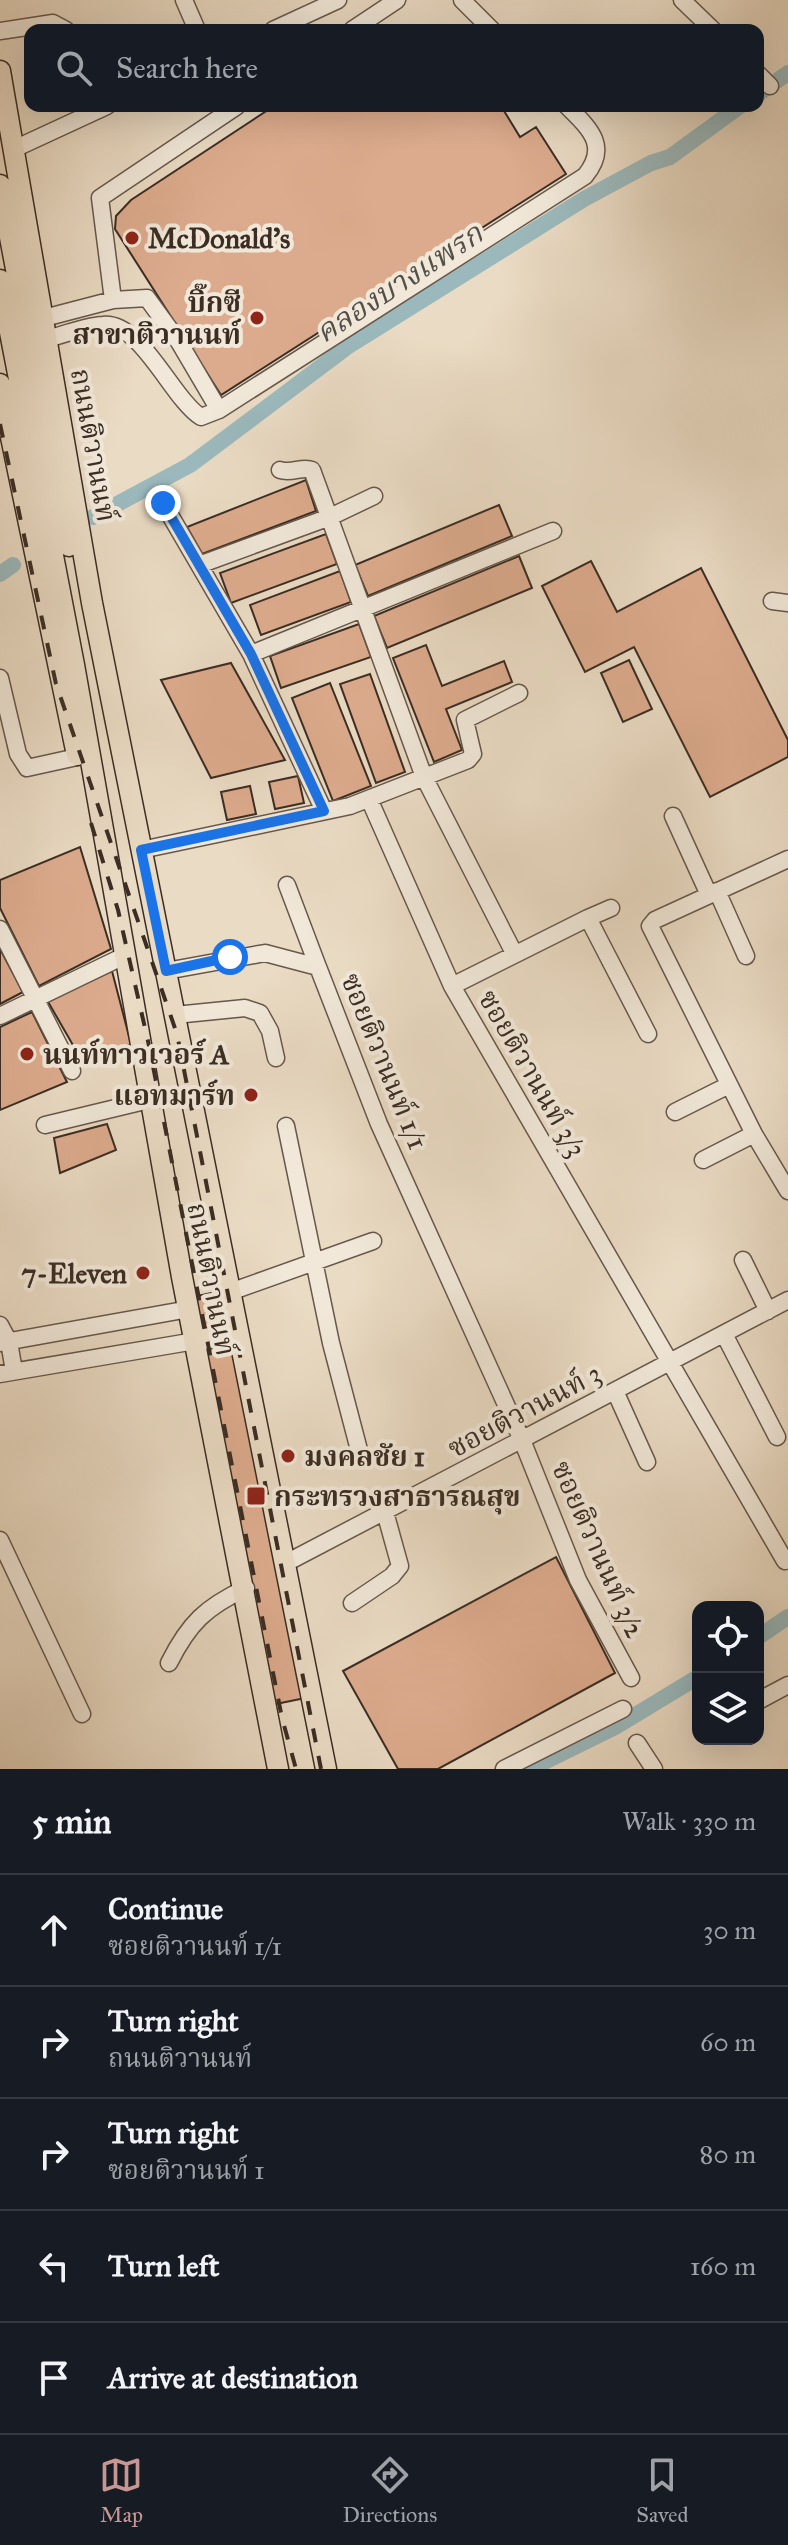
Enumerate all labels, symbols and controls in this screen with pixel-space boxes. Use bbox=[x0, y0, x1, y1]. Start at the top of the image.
search box bbox=[24, 24, 764, 112]
icon: search bbox=[52, 46, 96, 90]
text: Search here bbox=[116, 50, 258, 86]
water label: คลองบางแพรก bbox=[309, 215, 490, 350]
place label: McDonald's bbox=[148, 221, 290, 256]
marker: McDonald's bbox=[123, 229, 141, 247]
place label: บิ๊กซี สาขาติวานนท์ bbox=[73, 283, 242, 352]
marker: บิ๊กซี สาขาติวานนท์ bbox=[248, 309, 266, 327]
street label: ถนนติวานนท์ bbox=[63, 366, 124, 525]
route end bbox=[145, 485, 181, 521]
route start bbox=[212, 939, 248, 975]
street label: ซอยติวานนท์ 1/1 bbox=[333, 968, 436, 1154]
street label: ซอยติวานนท์ 3/3 bbox=[471, 983, 595, 1163]
place label: นนท์ทาวเวอร์ A bbox=[43, 1037, 231, 1072]
marker: นนท์ทาวเวอร์ A bbox=[18, 1045, 36, 1063]
place label: แอทมาร์ท bbox=[114, 1078, 235, 1113]
marker: แอทมาร์ท bbox=[242, 1086, 260, 1104]
street label: ถนนติวานนท์ bbox=[180, 1199, 244, 1359]
place label: 7-Eleven bbox=[22, 1256, 127, 1291]
marker: 7-Eleven bbox=[134, 1264, 152, 1282]
street label: ซอยติวานนท์ 3 bbox=[442, 1355, 607, 1465]
place label: มงคลชัย 1 bbox=[304, 1439, 425, 1474]
marker: มงคลชัย 1 bbox=[279, 1447, 297, 1465]
street label: ซอยติวานนท์ 3/2 bbox=[544, 1455, 653, 1643]
place label: กระทรวงสาธารณสุข bbox=[274, 1479, 520, 1515]
marker: กระทรวงสาธารณสุข bbox=[245, 1485, 267, 1507]
map controls bbox=[692, 1601, 764, 1745]
button: locate bbox=[692, 1601, 764, 1673]
button: layers bbox=[692, 1673, 764, 1745]
text: 5 min bbox=[32, 1801, 111, 1842]
text: Walk · 330 m bbox=[622, 1805, 756, 1837]
text: Continue bbox=[108, 1891, 223, 1927]
icon: ahead bbox=[32, 1908, 76, 1952]
text: 30 m bbox=[703, 1914, 756, 1946]
text: ซอยติวานนท์ 1/1 bbox=[108, 1930, 282, 1962]
text: Turn right bbox=[108, 2003, 239, 2039]
icon: right bbox=[32, 2020, 76, 2064]
text: 60 m bbox=[700, 2026, 756, 2058]
text: ถนนติวานนท์ bbox=[108, 2042, 252, 2074]
text: Turn right bbox=[108, 2115, 239, 2151]
icon: right bbox=[32, 2132, 76, 2176]
text: 80 m bbox=[700, 2138, 756, 2170]
text: ซอยติวานนท์ 1 bbox=[108, 2154, 264, 2186]
icon: left bbox=[32, 2244, 76, 2288]
text: Turn left bbox=[108, 2248, 219, 2284]
text: 160 m bbox=[690, 2250, 756, 2282]
icon: arrive bbox=[32, 2356, 76, 2400]
text: Arrive at destination bbox=[108, 2360, 358, 2396]
tab: Map bbox=[99, 2453, 143, 2528]
tab: Directions bbox=[342, 2453, 437, 2528]
tab: Saved bbox=[636, 2453, 688, 2528]

